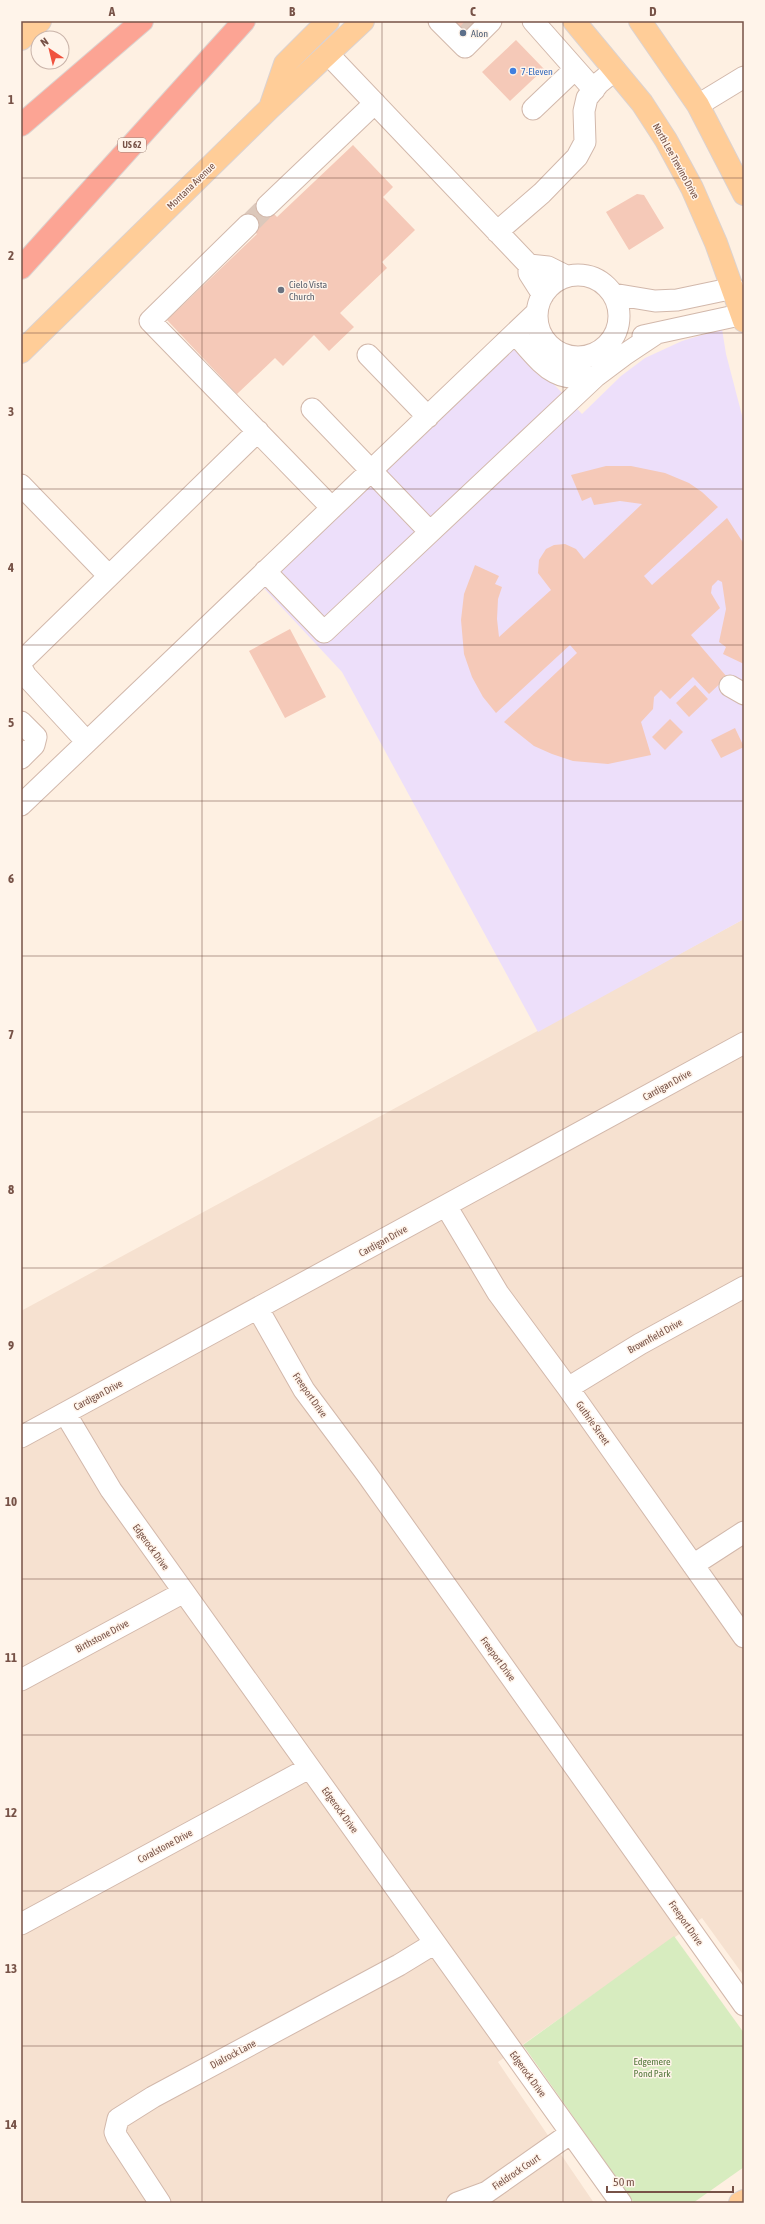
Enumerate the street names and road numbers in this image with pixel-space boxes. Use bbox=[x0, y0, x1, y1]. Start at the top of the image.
street label: North Lee Trevino Drive bbox=[651, 121, 702, 201]
road number: US 62 bbox=[118, 138, 146, 152]
street label: Montana Avenue bbox=[165, 160, 218, 212]
street label: Cardigan Drive bbox=[641, 1067, 693, 1103]
street label: Cardigan Drive bbox=[357, 1223, 409, 1259]
street label: Brownfield Drive bbox=[626, 1316, 685, 1356]
street label: Freeport Drive bbox=[291, 1371, 330, 1420]
street label: Cardigan Drive bbox=[72, 1377, 125, 1412]
street label: Guthrie Street bbox=[574, 1399, 612, 1447]
street label: Edgerock Drive bbox=[131, 1522, 172, 1573]
street label: Birthstone Drive bbox=[73, 1617, 131, 1655]
street label: Freeport Drive bbox=[478, 1635, 518, 1684]
street label: Edgerock Drive bbox=[320, 1785, 361, 1836]
street label: Coralstone Drive bbox=[136, 1827, 195, 1865]
street label: Freeport Drive bbox=[667, 1899, 706, 1948]
street label: Dialrock Lane bbox=[208, 2037, 258, 2071]
street label: Edgerock Drive bbox=[508, 2049, 549, 2100]
street label: Fieldrock Court bbox=[490, 2152, 542, 2192]

